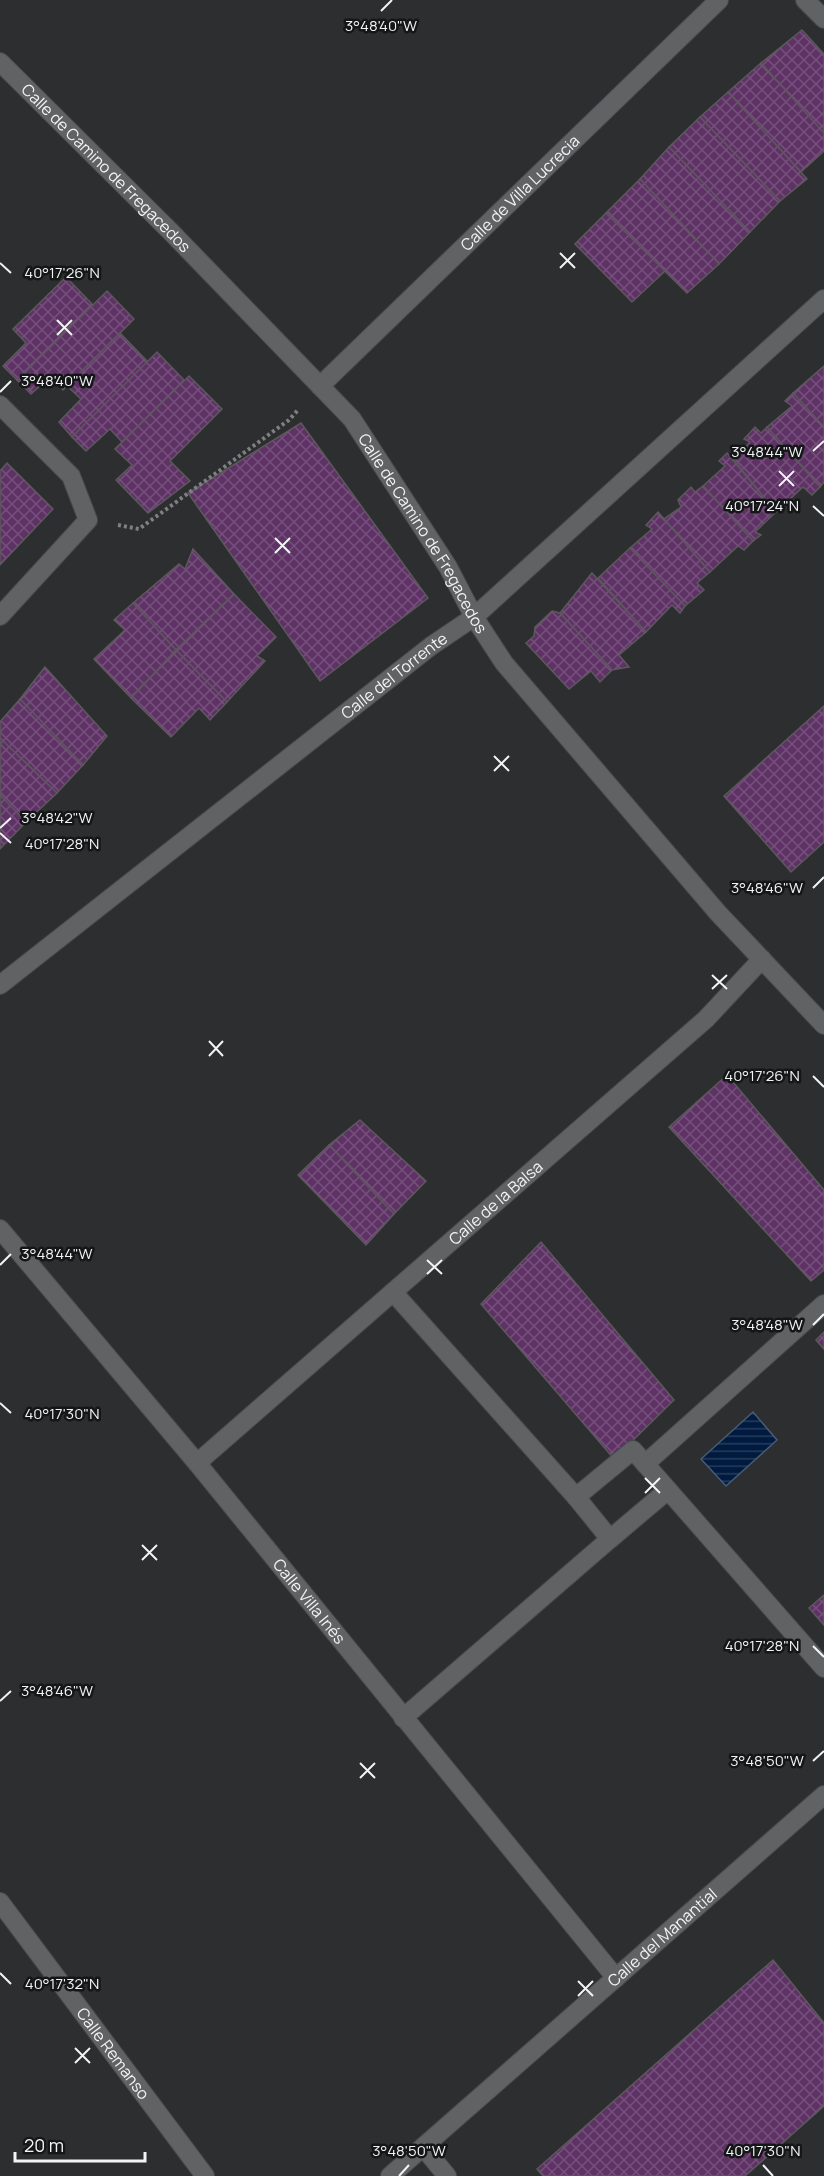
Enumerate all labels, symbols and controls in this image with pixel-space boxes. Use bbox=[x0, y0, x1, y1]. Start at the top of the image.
text: 3°48'40"W bbox=[345, 15, 417, 36]
street label: Calle de Camino de Fregacedos bbox=[17, 79, 196, 257]
street label: Calle de Villa Lucrecia bbox=[455, 130, 584, 256]
text: 40°17'26"N bbox=[24, 262, 100, 283]
text: 3°48'40"W bbox=[21, 370, 93, 391]
street label: Calle de Camino de Fregacedos bbox=[353, 429, 493, 638]
text: 3°48'44"W bbox=[731, 441, 803, 462]
text: 40°17'24"N bbox=[725, 495, 799, 516]
street label: Calle del Torrente bbox=[336, 627, 452, 724]
text: 3°48'42"W bbox=[21, 807, 93, 828]
text: 40°17'28"N bbox=[25, 833, 99, 854]
text: 3°48'46"W bbox=[731, 877, 803, 898]
text: 40°17'26"N bbox=[724, 1065, 800, 1086]
street label: Calle de la Balsa bbox=[444, 1156, 547, 1250]
text: 3°48'44"W bbox=[21, 1243, 93, 1264]
text: 3°48'48"W bbox=[731, 1314, 803, 1335]
text: 40°17'30"N bbox=[25, 1403, 99, 1424]
street label: Calle Villa Inés bbox=[268, 1554, 351, 1648]
text: 40°17'28"N bbox=[725, 1635, 799, 1656]
text: 3°48'46"W bbox=[21, 1680, 93, 1701]
text: 3°48'50"W bbox=[730, 1750, 804, 1771]
street label: Calle del Manantial bbox=[602, 1883, 722, 1991]
text: 40°17'32"N bbox=[25, 1973, 99, 1994]
street label: Calle Remanso bbox=[72, 2003, 155, 2104]
scale bar bbox=[15, 2125, 146, 2163]
text: 20 m bbox=[24, 2133, 64, 2157]
text: 3°48'50"W bbox=[372, 2140, 446, 2161]
text: 40°17'30"N bbox=[726, 2140, 800, 2161]

